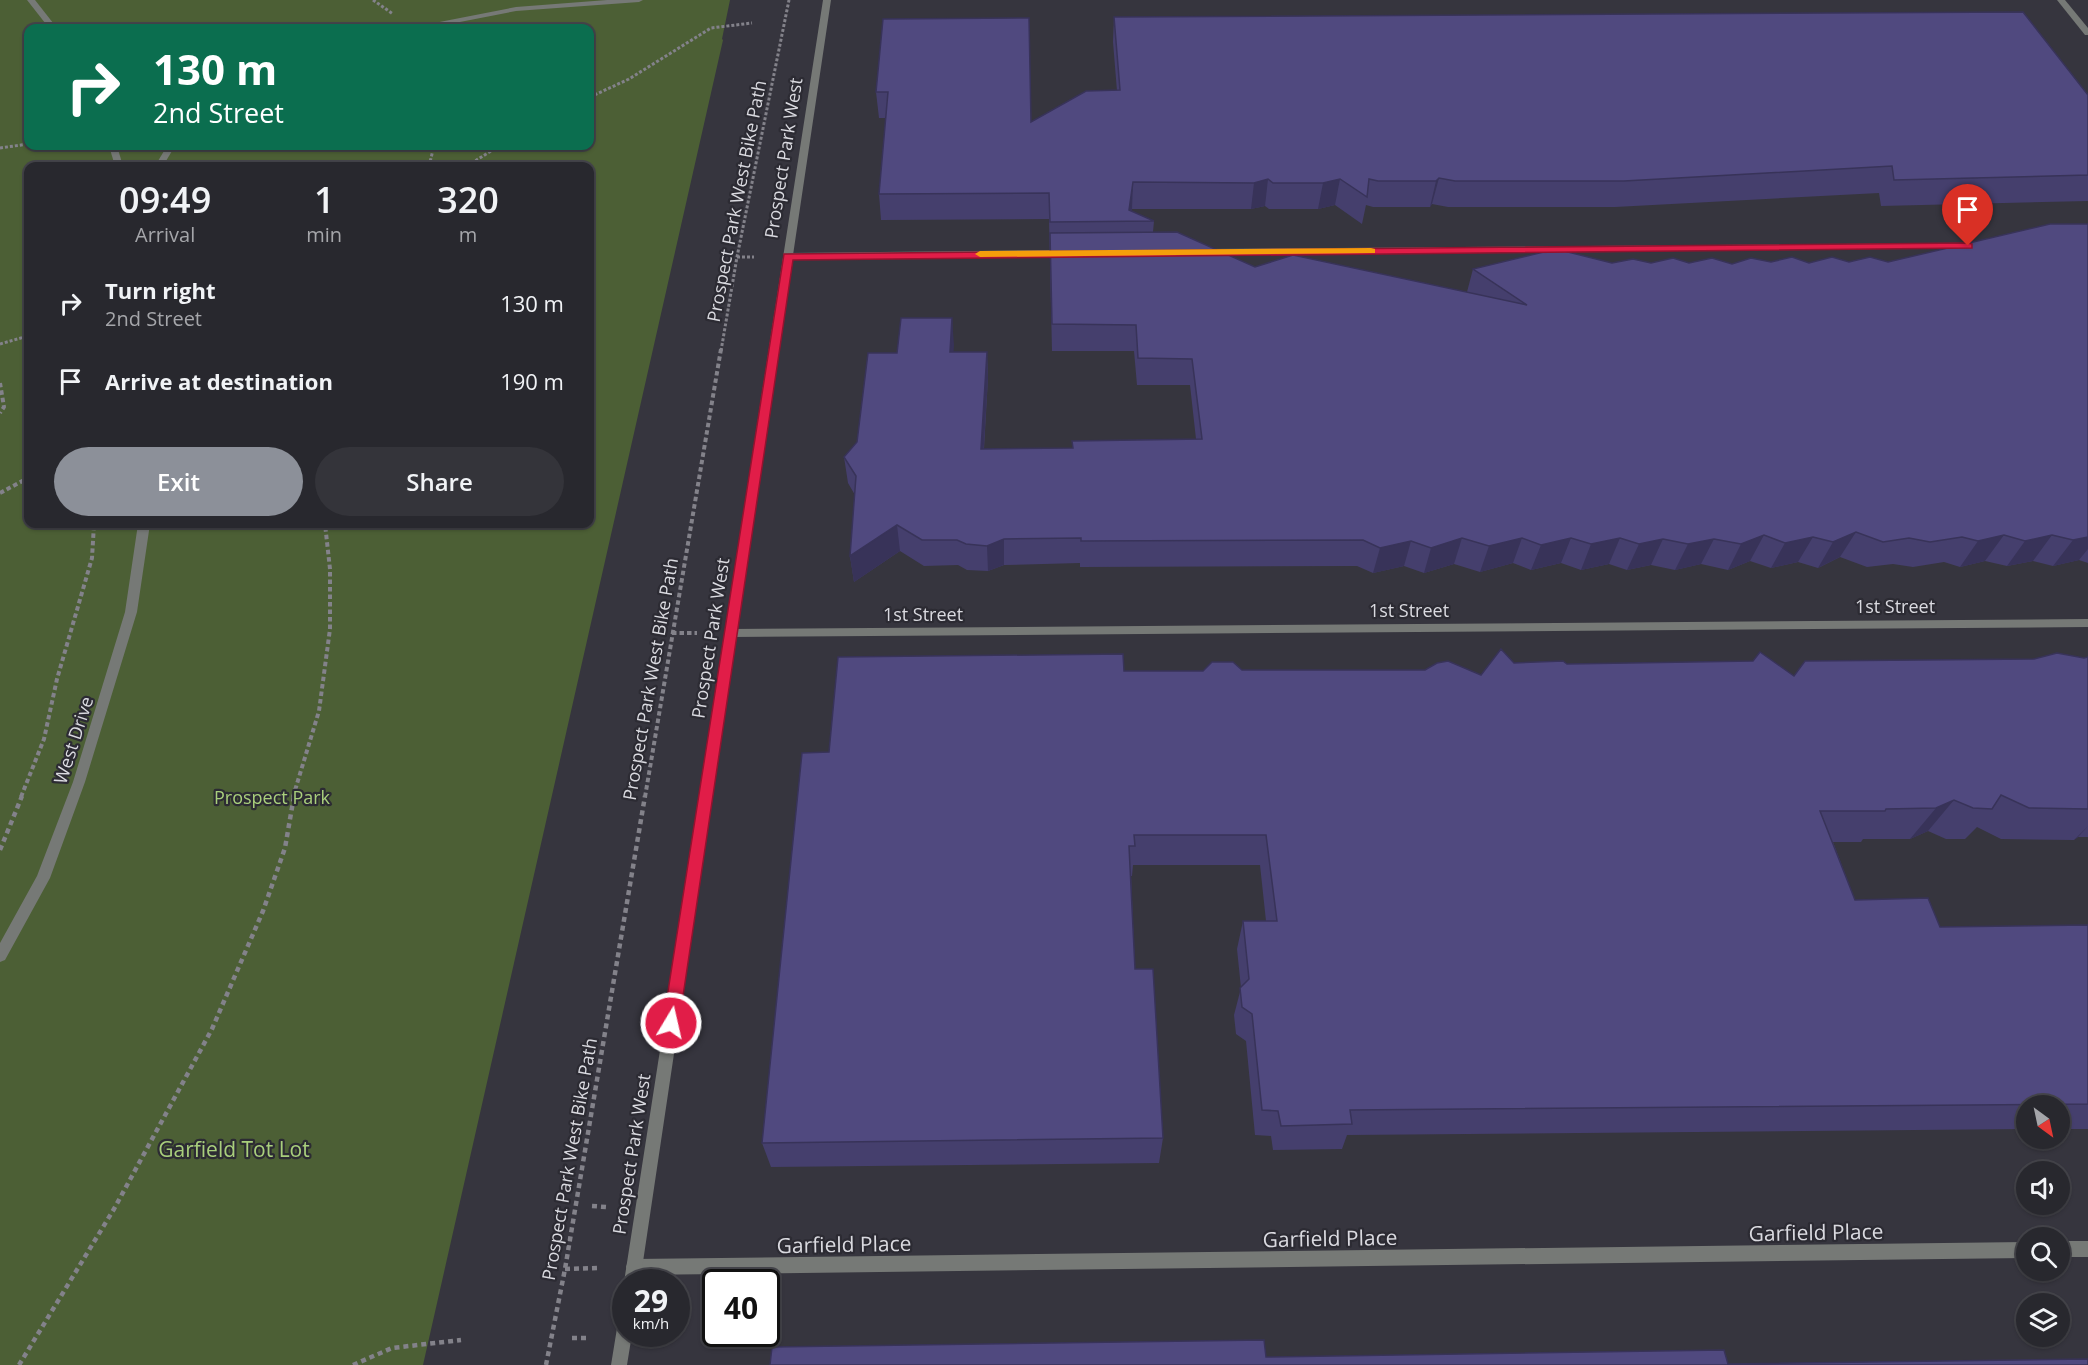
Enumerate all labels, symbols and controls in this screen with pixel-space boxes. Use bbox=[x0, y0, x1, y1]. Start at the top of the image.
text: 130 m bbox=[153, 40, 277, 97]
icon: right bbox=[54, 48, 132, 126]
street label: Prospect Park West bbox=[758, 76, 808, 240]
street label: Prospect Park West Bike Path bbox=[701, 78, 771, 324]
text: 2nd Street bbox=[153, 94, 284, 131]
text: 09:49 bbox=[119, 175, 211, 224]
text: 1 bbox=[314, 175, 335, 224]
text: 320 bbox=[437, 175, 499, 224]
pin bbox=[1942, 184, 1993, 246]
icon: arrive bbox=[1951, 193, 1984, 226]
text: Arrival bbox=[135, 221, 195, 248]
text: min bbox=[306, 221, 342, 248]
text: m bbox=[459, 221, 477, 248]
text: Turn right bbox=[105, 275, 216, 305]
icon: right bbox=[54, 287, 87, 320]
text: 130 m bbox=[500, 288, 564, 318]
text: 2nd Street bbox=[105, 305, 202, 332]
icon: arrive bbox=[54, 365, 87, 398]
text: Arrive at destination bbox=[105, 366, 333, 396]
text: 190 m bbox=[500, 366, 564, 396]
button: Exit bbox=[54, 447, 303, 516]
button: Share bbox=[315, 447, 564, 516]
street label: Prospect Park West Bike Path bbox=[617, 556, 683, 802]
street label: Prospect Park West bbox=[685, 556, 735, 720]
street label: 1st Street bbox=[1855, 594, 1935, 618]
street label: 1st Street bbox=[1369, 598, 1449, 622]
street label: 1st Street bbox=[883, 602, 963, 626]
street label: West Drive bbox=[48, 693, 98, 787]
park label: Prospect Park bbox=[214, 785, 331, 809]
position arrow bbox=[639, 991, 703, 1055]
street label: Prospect Park West Bike Path bbox=[536, 1036, 602, 1282]
street label: Prospect Park West bbox=[606, 1072, 656, 1236]
north arrow bbox=[2016, 1095, 2070, 1149]
map controls bbox=[2016, 1095, 2070, 1347]
park label: Garfield Tot Lot bbox=[158, 1135, 310, 1163]
button: sound bbox=[2016, 1161, 2070, 1215]
street label: Garfield Place bbox=[1748, 1217, 1884, 1247]
street label: Garfield Place bbox=[1262, 1223, 1398, 1253]
button: search bbox=[2016, 1227, 2070, 1281]
street label: Garfield Place bbox=[776, 1229, 912, 1259]
speed limit sign: 40 bbox=[702, 1269, 780, 1347]
text: 29 bbox=[634, 1280, 668, 1321]
button: layers bbox=[2016, 1293, 2070, 1347]
text: km/h bbox=[633, 1313, 669, 1333]

